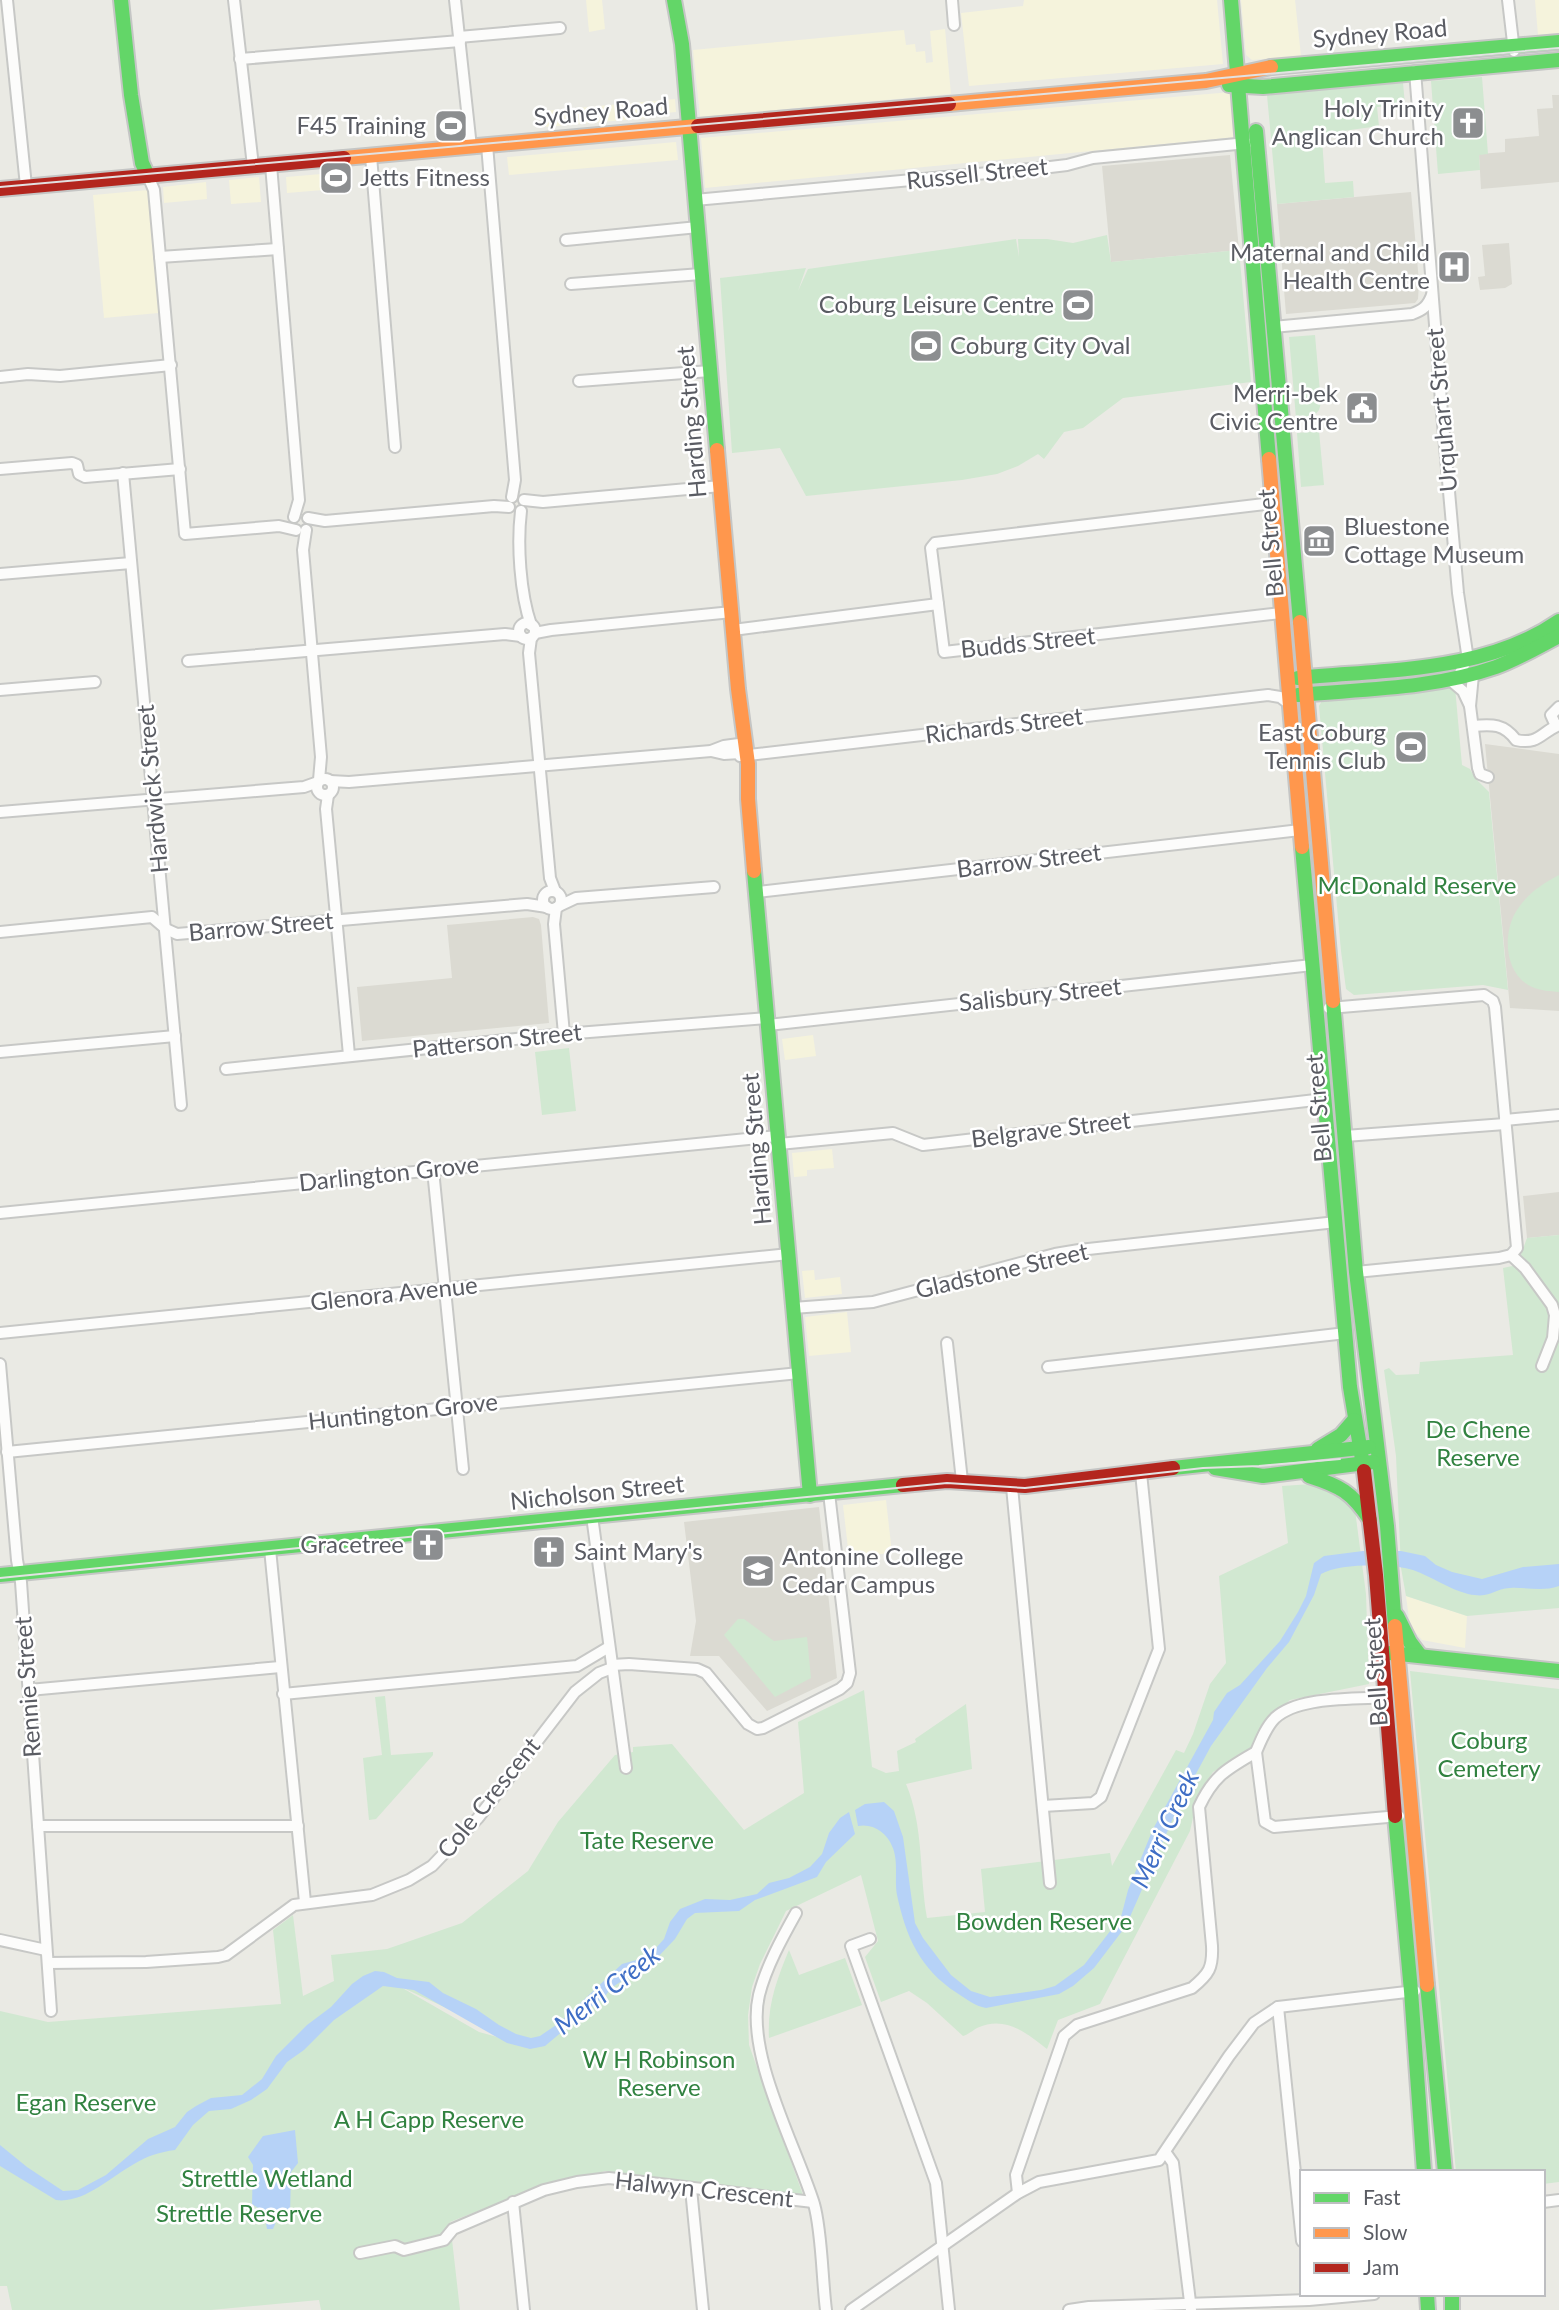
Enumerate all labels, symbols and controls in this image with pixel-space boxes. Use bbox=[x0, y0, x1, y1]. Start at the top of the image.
street label: Sydney Road bbox=[1311, 12, 1448, 53]
street label: Sydney Road bbox=[532, 90, 669, 131]
place label: Holy Trinity Anglican Church bbox=[1272, 93, 1445, 150]
church icon: Holy Trinity Anglican Church bbox=[1449, 104, 1487, 142]
sports icon: F45 Training bbox=[432, 107, 470, 145]
place label: F45 Training bbox=[296, 110, 426, 139]
street label: Russell Street bbox=[905, 151, 1049, 194]
sports icon: Jetts Fitness bbox=[317, 159, 355, 197]
place label: Jetts Fitness bbox=[360, 162, 490, 191]
place label: Maternal and Child Health Centre bbox=[1230, 237, 1430, 294]
hospital icon: Maternal and Child Health Centre bbox=[1435, 248, 1473, 286]
sports icon: Coburg Leisure Centre bbox=[1059, 286, 1097, 324]
place label: Coburg Leisure Centre bbox=[819, 289, 1054, 318]
sports icon: Coburg City Oval bbox=[907, 327, 945, 365]
street label: Urquhart Street bbox=[1419, 327, 1462, 493]
place label: Coburg City Oval bbox=[950, 330, 1131, 359]
street label: Harding Street bbox=[669, 344, 712, 499]
place label: Merri-bek Civic Centre bbox=[1209, 378, 1339, 435]
public building icon: Merri-bek Civic Centre bbox=[1343, 389, 1381, 427]
street label: Bell Street bbox=[1250, 487, 1289, 599]
place label: Bluestone Cottage Museum bbox=[1344, 511, 1524, 568]
museum icon: Bluestone Cottage Museum bbox=[1300, 522, 1338, 560]
street label: Budds Street bbox=[959, 620, 1097, 663]
street label: Richards Street bbox=[923, 700, 1085, 749]
street label: Hardwick Street bbox=[130, 703, 173, 875]
place label: East Coburg Tennis Club bbox=[1258, 717, 1386, 774]
sports icon: East Coburg Tennis Club bbox=[1392, 728, 1430, 766]
street label: Barrow Street bbox=[955, 836, 1103, 883]
park label: McDonald Reserve bbox=[1318, 870, 1516, 899]
street label: Barrow Street bbox=[187, 905, 335, 946]
street label: Salisbury Street bbox=[957, 971, 1123, 1016]
street label: Patterson Street bbox=[411, 1016, 583, 1063]
street label: Bell Street bbox=[1298, 1052, 1337, 1164]
street label: Harding Street bbox=[734, 1071, 777, 1226]
street label: Belgrave Street bbox=[969, 1104, 1133, 1153]
street label: Darlington Grove bbox=[297, 1149, 480, 1196]
street label: Gladstone Street bbox=[912, 1235, 1091, 1304]
street label: Glenora Avenue bbox=[309, 1269, 479, 1316]
street label: Huntington Grove bbox=[307, 1386, 499, 1435]
park label: De Chene Reserve bbox=[1425, 1414, 1531, 1471]
street label: Nicholson Street bbox=[508, 1468, 686, 1515]
church icon: Gracetree bbox=[409, 1526, 447, 1564]
place label: Gracetree bbox=[300, 1529, 404, 1558]
church icon: Saint Mary's bbox=[530, 1533, 568, 1571]
place label: Saint Mary's bbox=[574, 1536, 703, 1565]
place label: Antonine College Cedar Campus bbox=[782, 1541, 963, 1598]
school or university icon: Antonine College Cedar Campus bbox=[739, 1552, 777, 1590]
street label: Rennie Street bbox=[7, 1615, 46, 1759]
street label: Bell Street bbox=[1356, 1617, 1393, 1727]
park label: Coburg Cemetery bbox=[1437, 1725, 1541, 1782]
street label: Cole Crescent bbox=[430, 1731, 546, 1863]
water label: Merri Creek bbox=[1123, 1764, 1205, 1892]
park label: Tate Reserve bbox=[580, 1825, 714, 1854]
park label: Bowden Reserve bbox=[956, 1906, 1132, 1935]
water label: Merri Creek bbox=[547, 1937, 666, 2041]
park label: W H Robinson Reserve bbox=[583, 2044, 736, 2101]
park label: Egan Reserve bbox=[16, 2087, 156, 2116]
park label: A H Capp Reserve bbox=[334, 2104, 524, 2133]
park label: Strettle Wetland bbox=[181, 2163, 353, 2192]
street label: Halwyn Crescent bbox=[613, 2165, 795, 2212]
legend bbox=[1300, 2170, 1545, 2296]
text: Fast bbox=[1363, 2184, 1401, 2209]
park label: Strettle Reserve bbox=[156, 2198, 322, 2227]
text: Slow bbox=[1363, 2219, 1408, 2244]
text: Jam bbox=[1363, 2254, 1399, 2279]

